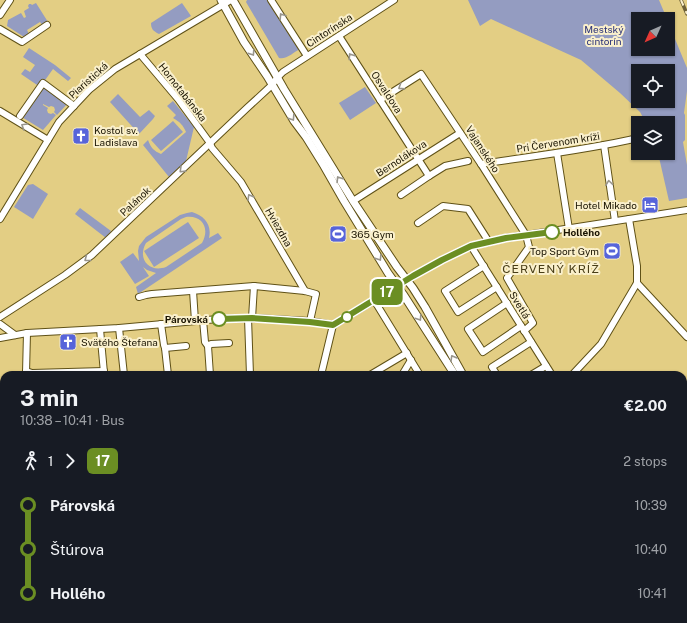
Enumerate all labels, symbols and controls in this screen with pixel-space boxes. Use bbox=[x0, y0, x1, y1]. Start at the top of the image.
street label: Cintorínska bbox=[304, 11, 354, 49]
north arrow bbox=[631, 12, 675, 56]
map controls bbox=[631, 12, 675, 160]
one-way arrow bbox=[279, 13, 287, 20]
park label: Mestský cintorín bbox=[584, 23, 624, 47]
one-way arrow bbox=[247, 49, 255, 56]
one-way arrow bbox=[349, 53, 356, 60]
street label: Piaristická bbox=[66, 59, 110, 101]
street label: Hornotabánska bbox=[156, 60, 210, 124]
button: locate bbox=[631, 64, 675, 108]
street label: Osvaldova bbox=[369, 69, 405, 115]
one-way arrow bbox=[398, 83, 405, 90]
one-way arrow bbox=[288, 114, 295, 121]
button: layers bbox=[631, 116, 675, 160]
one-way arrow bbox=[21, 123, 28, 130]
street label: Vajanského bbox=[463, 123, 503, 175]
place label: Kostol sv. Ladislava bbox=[94, 124, 138, 148]
church icon: Kostol sv. Ladislava bbox=[71, 126, 91, 146]
street label: Pri Červenom kríži bbox=[516, 129, 600, 155]
street label: Bernolákova bbox=[374, 137, 428, 179]
one-way arrow bbox=[179, 165, 187, 173]
one-way arrow bbox=[337, 176, 344, 183]
one-way arrow bbox=[606, 180, 614, 186]
street label: Palánok bbox=[117, 184, 153, 218]
one-way arrow bbox=[247, 194, 254, 201]
hotel icon: Hotel Mikado bbox=[640, 195, 660, 215]
place label: Hotel Mikado bbox=[575, 199, 637, 211]
street label: Hviezdna bbox=[263, 205, 295, 249]
sports icon: 365 Gym bbox=[328, 224, 348, 244]
marker: Hollého bbox=[544, 224, 560, 240]
place label: Hollého bbox=[563, 226, 600, 238]
place label: 365 Gym bbox=[351, 228, 394, 240]
sports icon: Top Sport Gym bbox=[602, 241, 622, 261]
place label: Top Sport Gym bbox=[530, 245, 599, 257]
one-way arrow bbox=[84, 254, 91, 261]
one-way arrow bbox=[374, 254, 382, 261]
district label: ČERVENÝ KRÍŽ bbox=[502, 262, 600, 276]
line badge: 17 bbox=[369, 279, 405, 305]
text: 17 bbox=[380, 284, 394, 300]
street label: Svetlá bbox=[507, 289, 533, 321]
marker: Párovská bbox=[211, 311, 227, 327]
unlabelled marker bbox=[341, 311, 353, 323]
place label: Párovská bbox=[165, 313, 208, 325]
one-way arrow bbox=[414, 314, 422, 321]
church icon: Svätého Štefana bbox=[58, 332, 78, 352]
place label: Svätého Štefana bbox=[81, 336, 158, 348]
one-way arrow bbox=[450, 355, 457, 362]
text: 3 min bbox=[20, 385, 78, 411]
text: €2.00 bbox=[624, 397, 667, 414]
text: 10:38 – 10:41 · Bus bbox=[20, 413, 124, 428]
icon: walk bbox=[20, 450, 42, 472]
icon: forward bbox=[59, 450, 81, 472]
text: 17 bbox=[95, 453, 110, 469]
text: 1 bbox=[48, 454, 53, 469]
text: 2 stops bbox=[623, 454, 667, 469]
text: Párovská bbox=[50, 497, 115, 514]
text: 10:39 bbox=[635, 498, 667, 513]
text: Štúrova bbox=[50, 541, 104, 558]
text: 10:40 bbox=[635, 542, 667, 557]
text: Hollého bbox=[50, 585, 105, 602]
text: 10:41 bbox=[637, 586, 667, 601]

